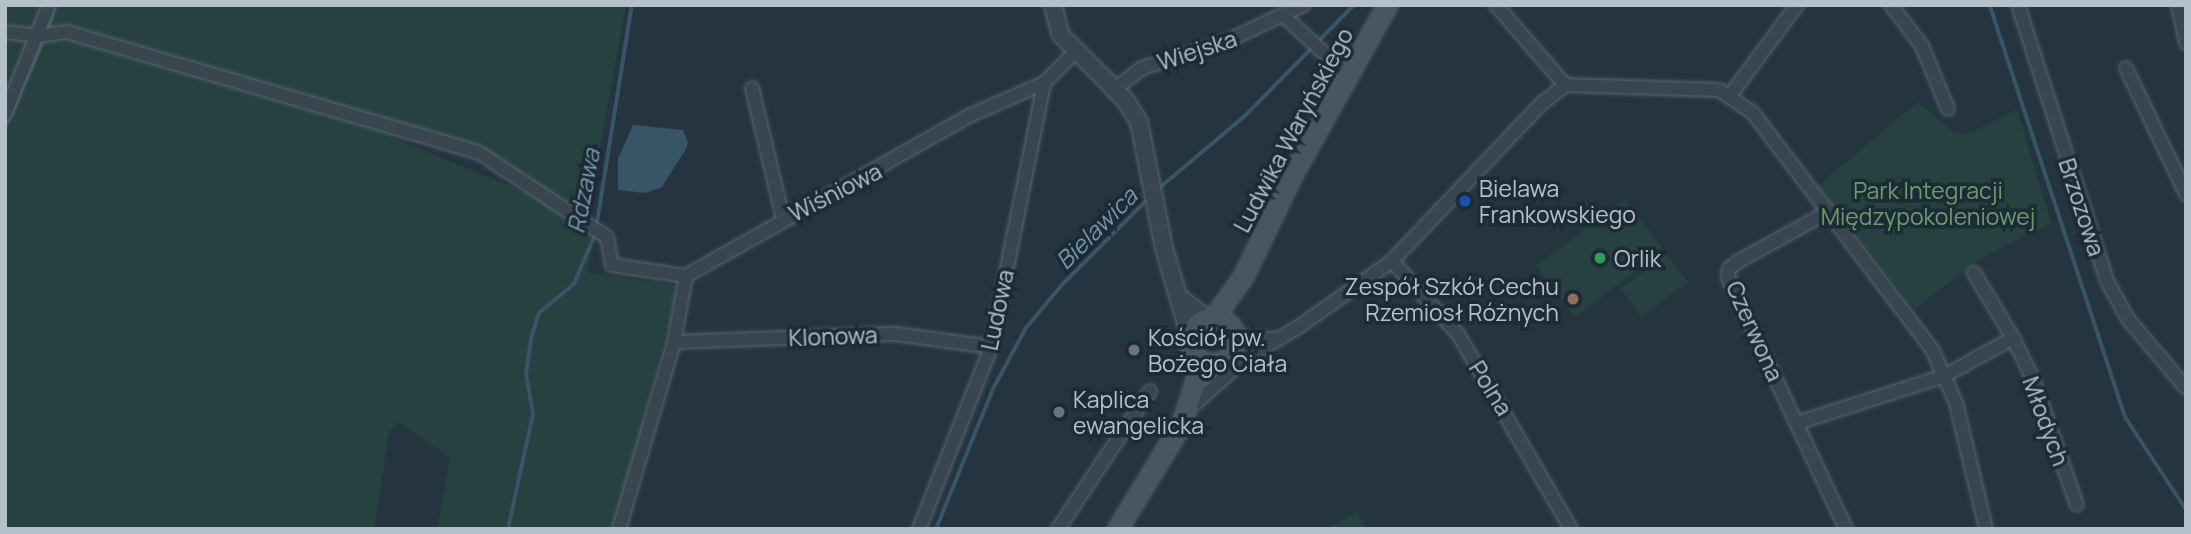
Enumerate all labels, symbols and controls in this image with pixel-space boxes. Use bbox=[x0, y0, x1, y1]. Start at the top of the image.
street label: Ludwika Waryńskiego bbox=[1227, 23, 1359, 237]
street label: Wiejska bbox=[1154, 24, 1240, 76]
water label: Rdzawa bbox=[561, 146, 605, 236]
street label: Brzozowa bbox=[2053, 155, 2111, 259]
street label: Wiśniowa bbox=[784, 157, 886, 227]
place label: Bielawa Frankowskiego bbox=[1479, 174, 1636, 228]
park label: Park Integracji Międzypokoleniowej bbox=[1821, 176, 2035, 230]
water label: Bielawica bbox=[1049, 181, 1143, 275]
marker: Bielawa Frankowskiego bbox=[1457, 193, 1473, 209]
place label: Orlik bbox=[1614, 244, 1661, 272]
marker: Orlik bbox=[1592, 250, 1608, 266]
street label: Ludowa bbox=[975, 267, 1019, 353]
place label: Zespół Szkół Cechu Rzemiosł Różnych bbox=[1345, 272, 1559, 326]
street label: Czerwona bbox=[1721, 277, 1789, 385]
marker: Zespół Szkół Cechu Rzemiosł Różnych bbox=[1565, 291, 1581, 307]
street label: Klonowa bbox=[788, 321, 878, 351]
place label: Kościół pw. Bożego Ciała bbox=[1148, 323, 1287, 377]
marker: Kościół pw. Bożego Ciała bbox=[1126, 342, 1142, 358]
street label: Polna bbox=[1464, 356, 1518, 420]
street label: Młodych bbox=[2017, 373, 2075, 469]
place label: Kaplica ewangelicka bbox=[1073, 385, 1204, 439]
marker: Kaplica ewangelicka bbox=[1051, 404, 1067, 420]

